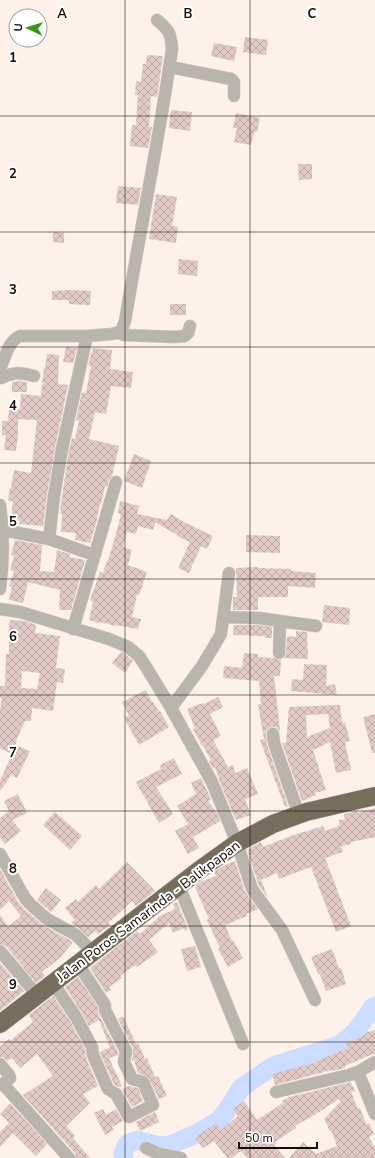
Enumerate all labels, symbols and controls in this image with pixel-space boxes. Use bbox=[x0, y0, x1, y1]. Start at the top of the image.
text: A bbox=[57, 5, 67, 23]
text: B bbox=[184, 5, 193, 23]
text: C bbox=[308, 5, 317, 23]
north arrow bbox=[8, 8, 48, 48]
text: U bbox=[11, 23, 26, 32]
text: 1 bbox=[9, 49, 17, 67]
text: 2 bbox=[9, 165, 17, 183]
text: 3 bbox=[9, 281, 17, 299]
text: 4 bbox=[9, 397, 17, 415]
text: 5 bbox=[9, 513, 17, 531]
text: 6 bbox=[9, 628, 17, 646]
text: 7 bbox=[9, 744, 17, 762]
street label: Jalan Poros Samarinda - Balikpapan bbox=[52, 836, 244, 987]
text: 8 bbox=[9, 860, 17, 878]
text: 9 bbox=[9, 976, 17, 994]
scale bar bbox=[239, 1124, 317, 1150]
text: 50 m bbox=[245, 1130, 273, 1146]

